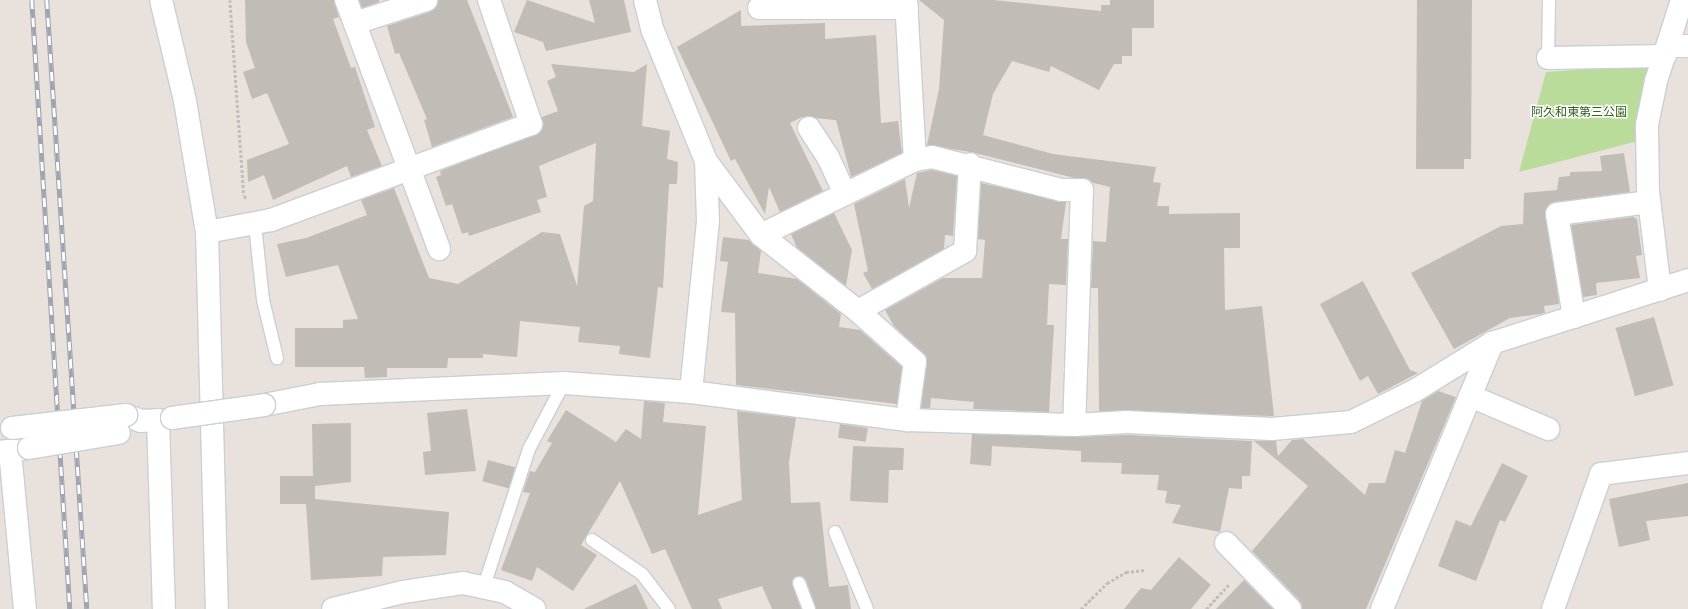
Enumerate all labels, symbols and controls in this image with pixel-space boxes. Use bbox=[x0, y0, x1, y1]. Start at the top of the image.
park label: 阿久和東第三公園 bbox=[1531, 105, 1627, 119]

